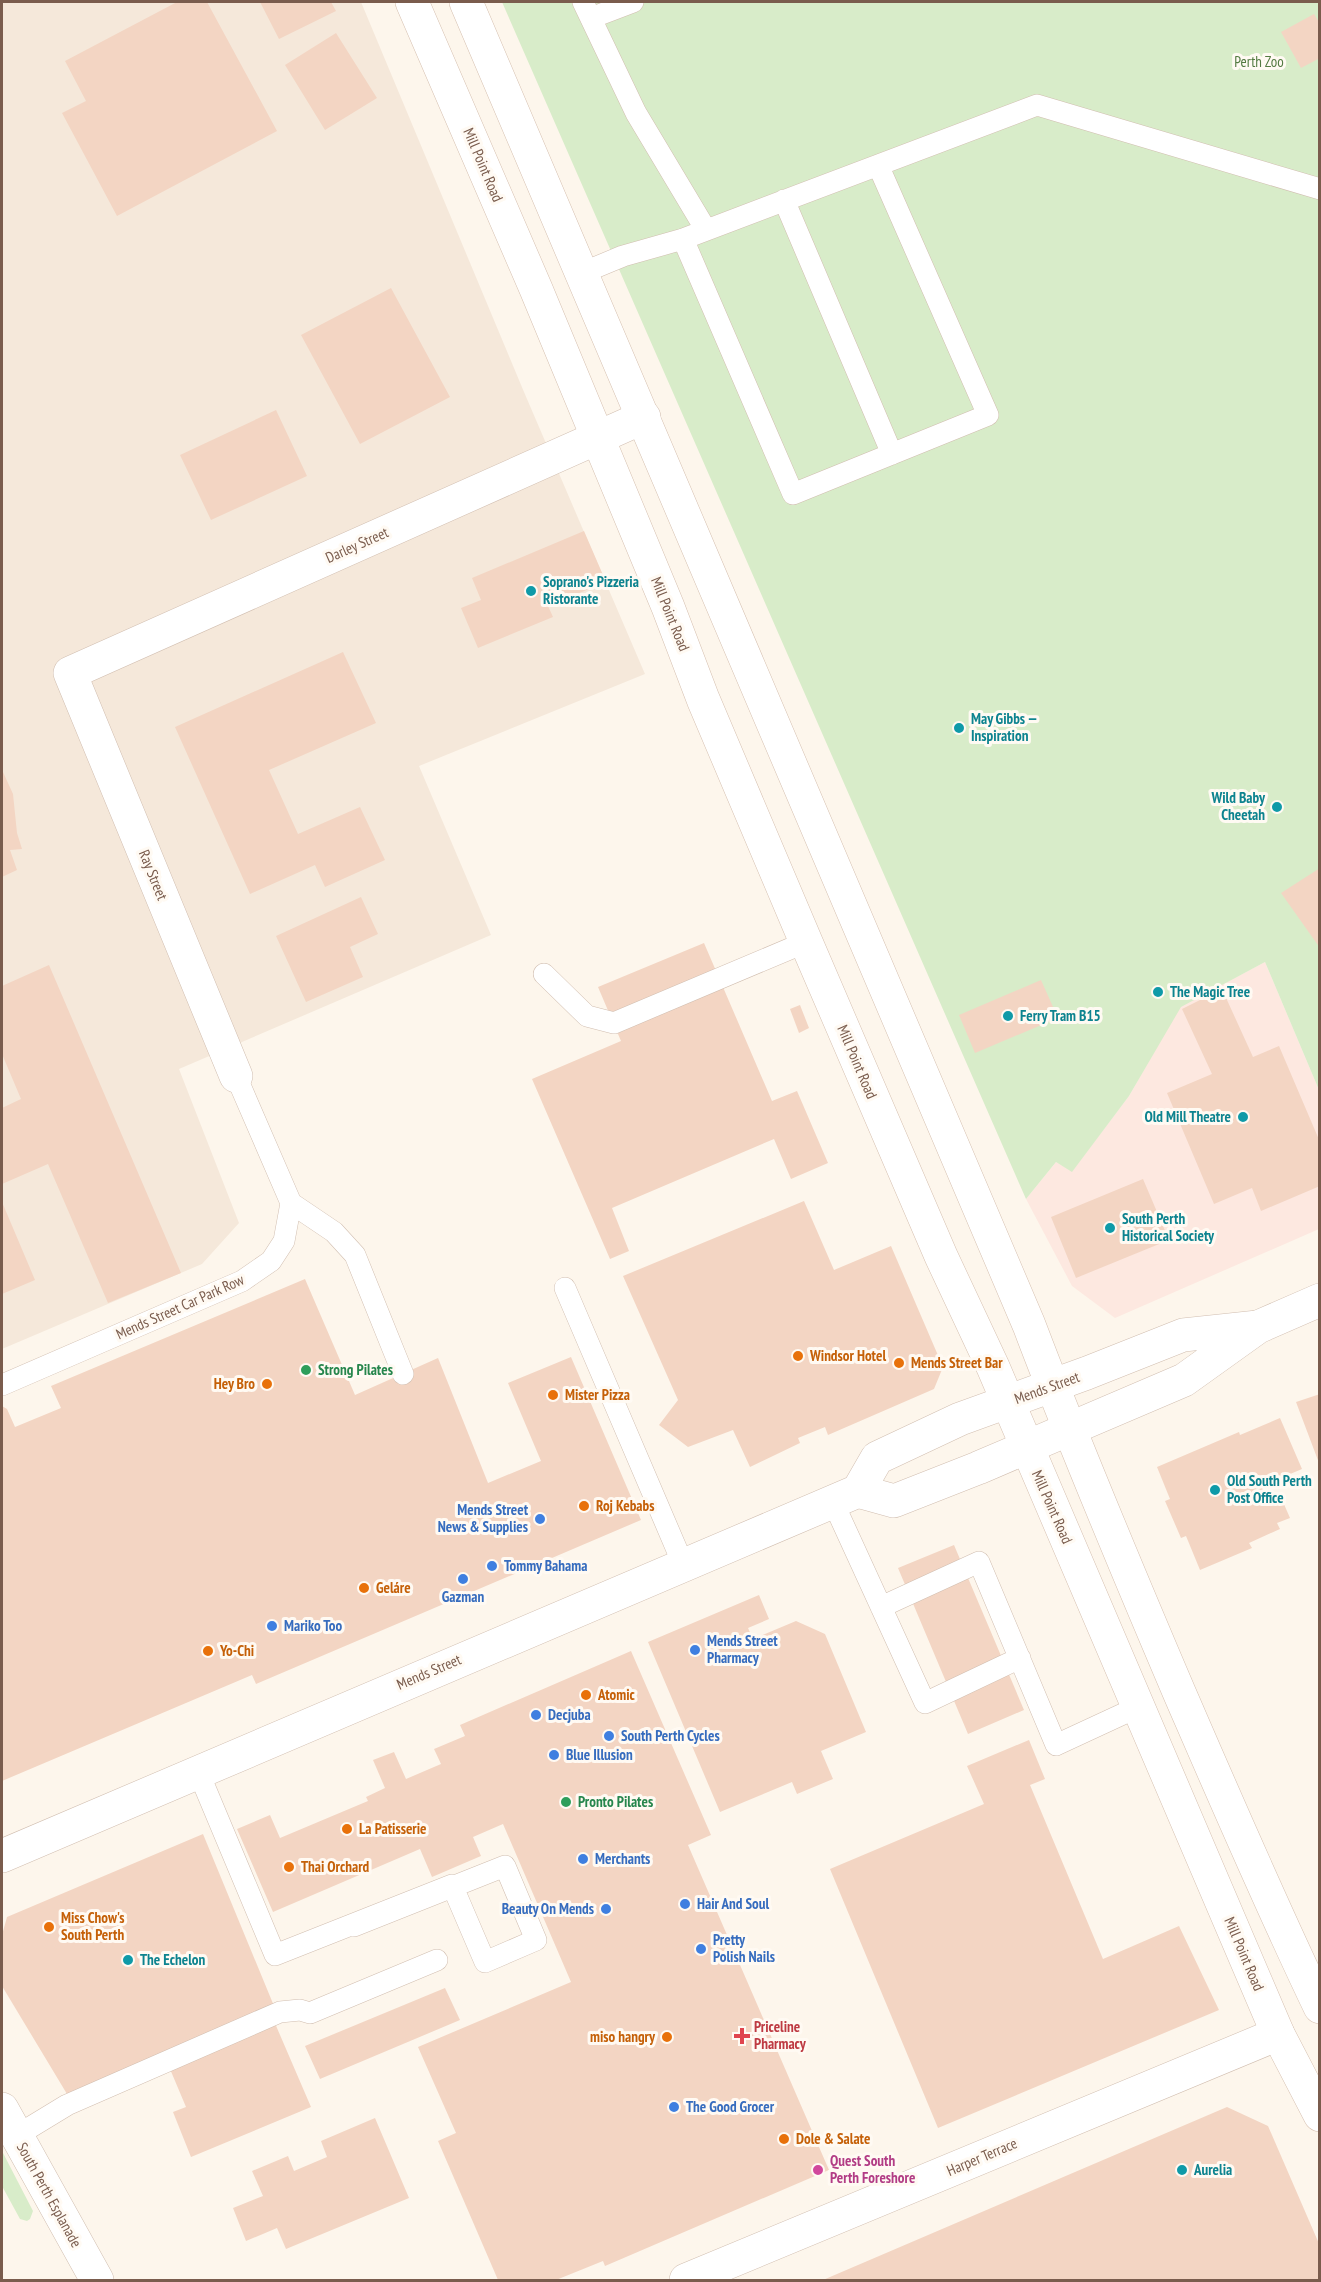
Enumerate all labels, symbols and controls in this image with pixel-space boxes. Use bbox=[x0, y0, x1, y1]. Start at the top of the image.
park label: Perth Zoo bbox=[1234, 52, 1284, 71]
street label: Mill Point Road bbox=[459, 125, 508, 205]
street label: Darley Street bbox=[322, 522, 391, 567]
place label: Soprano's Pizzeria Ristorante bbox=[543, 572, 639, 608]
street label: Mill Point Road bbox=[647, 574, 694, 654]
marker: Soprano's Pizzeria Ristorante bbox=[524, 584, 538, 598]
place label: May Gibbs — Inspiration bbox=[971, 709, 1038, 745]
marker: May Gibbs — Inspiration bbox=[952, 721, 966, 735]
place label: Wild Baby Cheetah bbox=[1210, 788, 1266, 824]
marker: Wild Baby Cheetah bbox=[1270, 800, 1284, 814]
street label: Ray Street bbox=[135, 847, 172, 903]
place label: The Magic Tree bbox=[1170, 982, 1250, 1001]
marker: The Magic Tree bbox=[1151, 985, 1165, 999]
place label: Ferry Tram B15 bbox=[1020, 1006, 1101, 1025]
marker: Ferry Tram B15 bbox=[1001, 1009, 1015, 1023]
street label: Mill Point Road bbox=[833, 1022, 882, 1102]
place label: Old Mill Theatre bbox=[1144, 1107, 1231, 1126]
marker: Old Mill Theatre bbox=[1236, 1110, 1250, 1124]
place label: South Perth Historical Society bbox=[1122, 1209, 1215, 1245]
marker: South Perth Historical Society bbox=[1103, 1221, 1117, 1235]
street label: Mends Street Car Park Row bbox=[113, 1270, 247, 1343]
place label: Windsor Hotel bbox=[809, 1346, 886, 1365]
marker: Windsor Hotel bbox=[791, 1349, 805, 1363]
place label: Mends Street Bar bbox=[911, 1353, 1003, 1372]
marker: Mends Street Bar bbox=[892, 1356, 906, 1370]
place label: Strong Pilates bbox=[318, 1360, 393, 1379]
marker: Strong Pilates bbox=[299, 1363, 313, 1377]
street label: Mends Street bbox=[1012, 1367, 1082, 1408]
place label: Hey Bro bbox=[214, 1374, 255, 1393]
marker: Hey Bro bbox=[260, 1377, 274, 1391]
place label: Mister Pizza bbox=[565, 1385, 630, 1404]
marker: Mister Pizza bbox=[546, 1388, 560, 1402]
street label: Mill Point Road bbox=[1028, 1467, 1077, 1547]
place label: Old South Perth Post Office bbox=[1227, 1471, 1312, 1507]
marker: Old South Perth Post Office bbox=[1208, 1483, 1222, 1497]
place label: Roj Kebabs bbox=[596, 1496, 654, 1515]
marker: Roj Kebabs bbox=[577, 1499, 591, 1513]
place label: Mends Street News & Supplies bbox=[438, 1500, 529, 1536]
marker: Mends Street News & Supplies bbox=[533, 1512, 547, 1526]
place label: Tommy Bahama bbox=[504, 1556, 587, 1575]
marker: Tommy Bahama bbox=[485, 1559, 499, 1573]
marker: Gazman bbox=[456, 1572, 470, 1586]
place label: Geláre bbox=[376, 1578, 411, 1597]
marker: Geláre bbox=[357, 1581, 371, 1595]
place label: Gazman bbox=[442, 1587, 484, 1606]
place label: Mariko Too bbox=[284, 1616, 342, 1635]
marker: Mariko Too bbox=[265, 1619, 279, 1633]
place label: Mends Street Pharmacy bbox=[707, 1631, 778, 1667]
place label: Yo-Chi bbox=[219, 1641, 254, 1660]
marker: Mends Street Pharmacy bbox=[688, 1643, 702, 1657]
marker: Yo-Chi bbox=[201, 1644, 215, 1658]
street label: Mends Street bbox=[394, 1649, 464, 1694]
place label: Atomic bbox=[597, 1685, 636, 1704]
marker: Atomic bbox=[579, 1688, 593, 1702]
place label: Decjuba bbox=[548, 1705, 591, 1724]
marker: Decjuba bbox=[529, 1708, 543, 1722]
place label: South Perth Cycles bbox=[621, 1726, 720, 1745]
marker: South Perth Cycles bbox=[602, 1729, 616, 1743]
place label: Blue Illusion bbox=[566, 1745, 633, 1764]
marker: Blue Illusion bbox=[547, 1748, 561, 1762]
place label: Pronto Pilates bbox=[578, 1792, 653, 1811]
marker: Pronto Pilates bbox=[559, 1795, 573, 1809]
place label: La Patisserie bbox=[359, 1819, 427, 1838]
marker: La Patisserie bbox=[340, 1822, 354, 1836]
place label: Merchants bbox=[595, 1849, 650, 1868]
marker: Merchants bbox=[576, 1852, 590, 1866]
place label: Thai Orchard bbox=[301, 1857, 370, 1876]
marker: Thai Orchard bbox=[282, 1860, 296, 1874]
place label: Hair And Soul bbox=[697, 1894, 769, 1913]
marker: Hair And Soul bbox=[678, 1897, 692, 1911]
place label: Beauty On Mends bbox=[502, 1899, 594, 1918]
marker: Beauty On Mends bbox=[599, 1902, 613, 1916]
place label: Miss Chow's South Perth bbox=[61, 1908, 124, 1944]
street label: Mill Point Road bbox=[1220, 1914, 1269, 1994]
marker: Miss Chow's South Perth bbox=[42, 1920, 56, 1934]
place label: Pretty Polish Nails bbox=[713, 1930, 775, 1966]
marker: Pretty Polish Nails bbox=[694, 1942, 708, 1956]
place label: The Echelon bbox=[140, 1950, 206, 1969]
marker: The Echelon bbox=[121, 1953, 135, 1967]
place label: Priceline Pharmacy bbox=[754, 2017, 807, 2053]
place label: miso hangry bbox=[590, 2027, 656, 2046]
marker: Priceline Pharmacy bbox=[735, 2029, 749, 2043]
marker: miso hangry bbox=[660, 2030, 674, 2044]
place label: The Good Grocer bbox=[686, 2097, 775, 2116]
marker: The Good Grocer bbox=[667, 2100, 681, 2114]
place label: Dole & Salate bbox=[796, 2129, 870, 2148]
marker: Dole & Salate bbox=[777, 2132, 791, 2146]
street label: Harper Terrace bbox=[944, 2133, 1020, 2180]
street label: South Perth Esplanade bbox=[13, 2139, 86, 2251]
place label: Quest South Perth Foreshore bbox=[830, 2151, 915, 2187]
place label: Aurelia bbox=[1193, 2160, 1232, 2179]
marker: Quest South Perth Foreshore bbox=[811, 2163, 825, 2177]
marker: Aurelia bbox=[1175, 2163, 1189, 2177]

